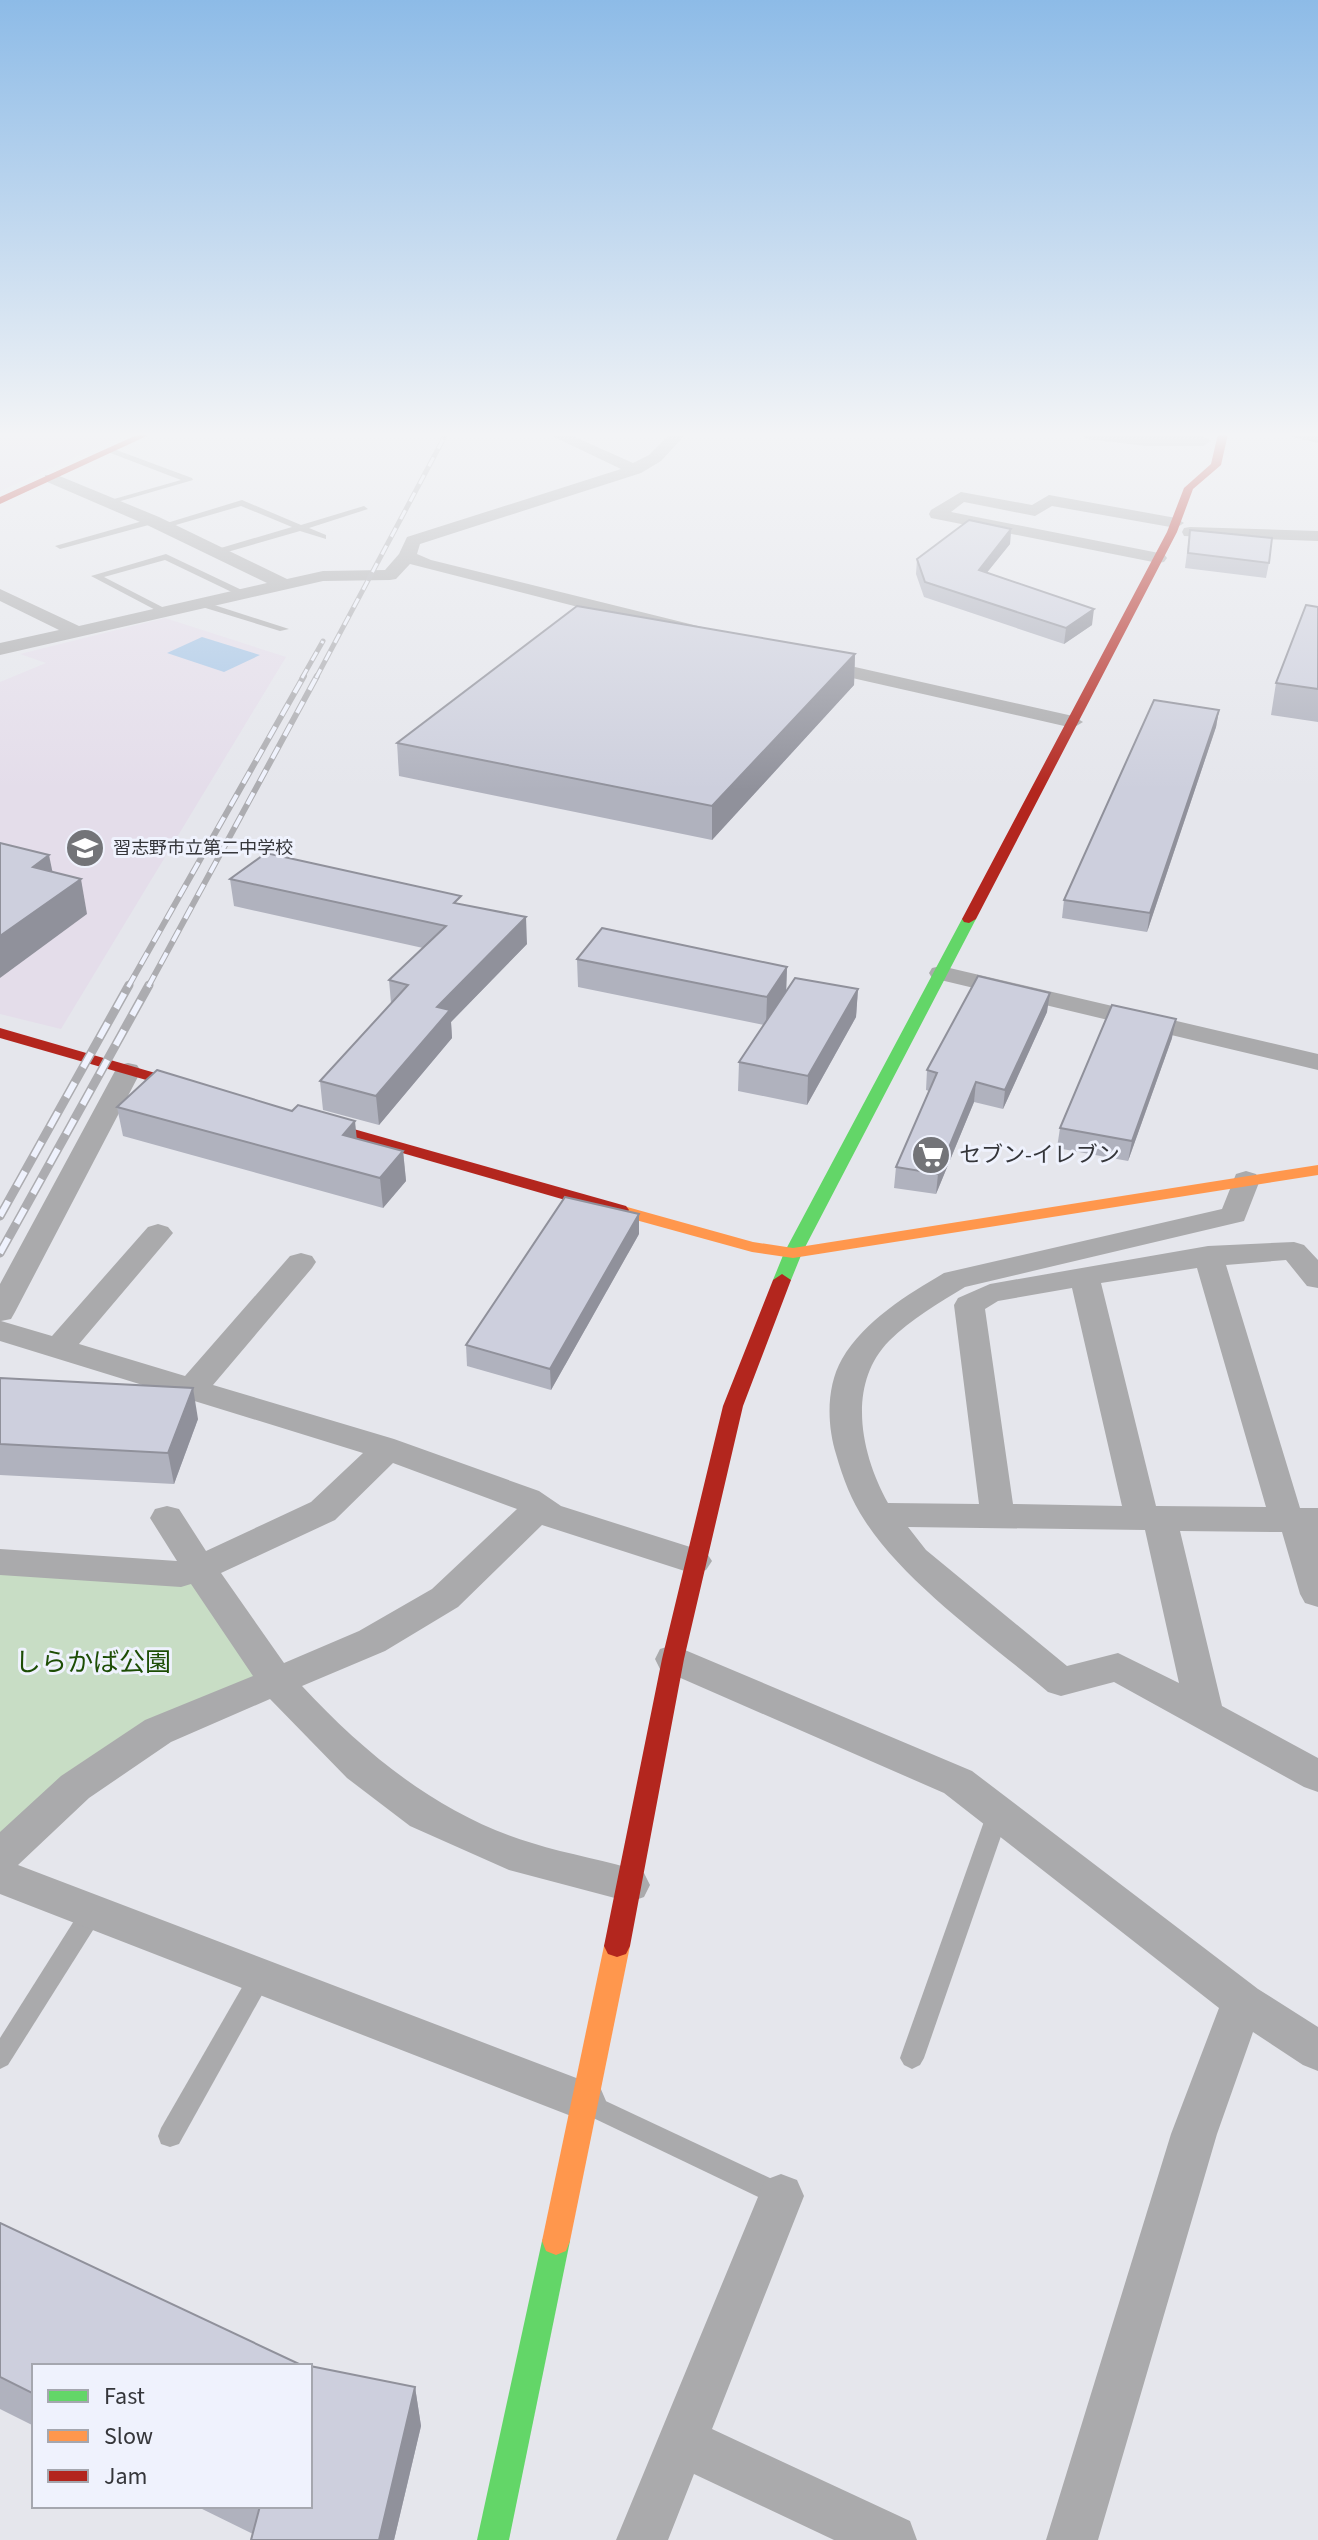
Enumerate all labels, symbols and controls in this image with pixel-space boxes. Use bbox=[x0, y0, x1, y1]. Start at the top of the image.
school or university icon: 習志野市立第二中学校 bbox=[64, 827, 106, 869]
place label: 習志野市立第二中学校 bbox=[113, 836, 293, 861]
supermarket icon: セブン-イレブン bbox=[910, 1134, 952, 1176]
place label: セブン-イレブン bbox=[959, 1139, 1120, 1171]
park label: しらかば公園 bbox=[15, 1644, 171, 1681]
legend bbox=[32, 2364, 312, 2508]
text: Fast bbox=[104, 2379, 145, 2414]
text: Slow bbox=[104, 2419, 153, 2454]
text: Jam bbox=[104, 2459, 148, 2494]

